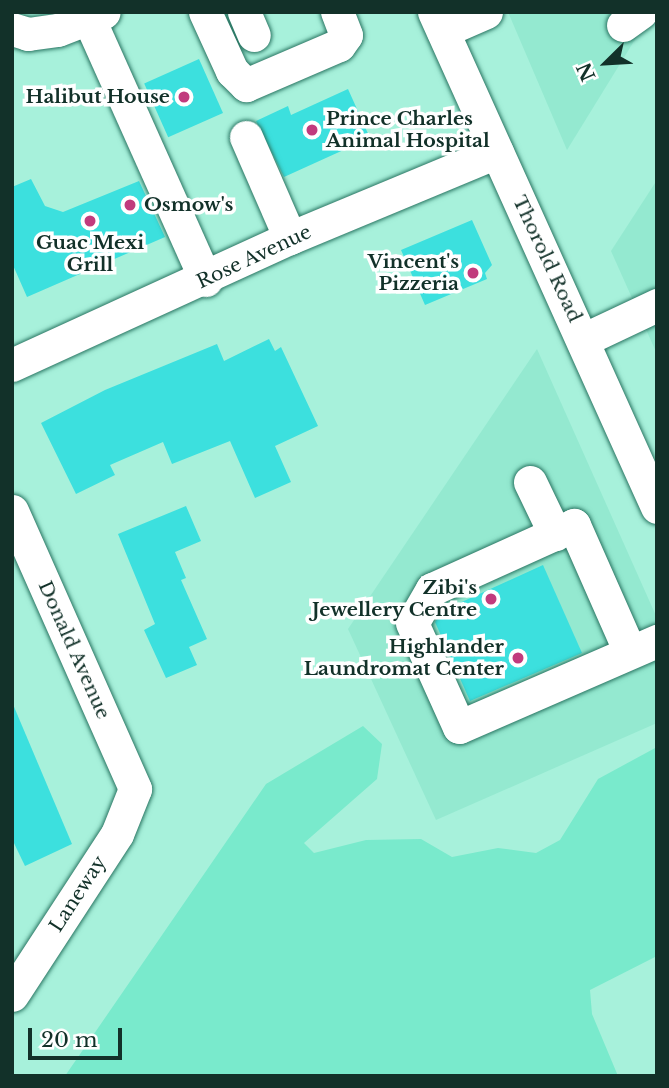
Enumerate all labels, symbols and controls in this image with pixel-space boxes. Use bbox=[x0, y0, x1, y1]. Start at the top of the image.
north arrow bbox=[571, 28, 641, 98]
text: N bbox=[572, 59, 600, 85]
place label: Halibut House bbox=[25, 86, 170, 108]
marker: Halibut House bbox=[176, 89, 192, 105]
place label: Prince Charles Animal Hospital bbox=[326, 108, 490, 152]
marker: Prince Charles Animal Hospital bbox=[304, 122, 320, 138]
street label: Thorold Road bbox=[508, 192, 586, 326]
place label: Osmow's bbox=[144, 194, 233, 216]
marker: Osmow's bbox=[122, 197, 138, 213]
marker: Guac Mexi Grill bbox=[82, 213, 98, 229]
street label: Rose Avenue bbox=[193, 220, 315, 294]
place label: Guac Mexi Grill bbox=[36, 232, 144, 276]
place label: Vincent's Pizzeria bbox=[368, 251, 459, 295]
marker: Vincent's Pizzeria bbox=[465, 265, 481, 281]
street label: Donald Avenue bbox=[33, 577, 115, 723]
place label: Zibi's Jewellery Centre bbox=[311, 577, 477, 621]
marker: Zibi's Jewellery Centre bbox=[483, 591, 499, 607]
place label: Highlander Laundromat Center bbox=[304, 636, 504, 680]
marker: Highlander Laundromat Center bbox=[510, 650, 526, 666]
street label: Laneway bbox=[45, 852, 111, 936]
scale bar bbox=[32, 1014, 126, 1058]
text: 20 m bbox=[41, 1027, 98, 1053]

